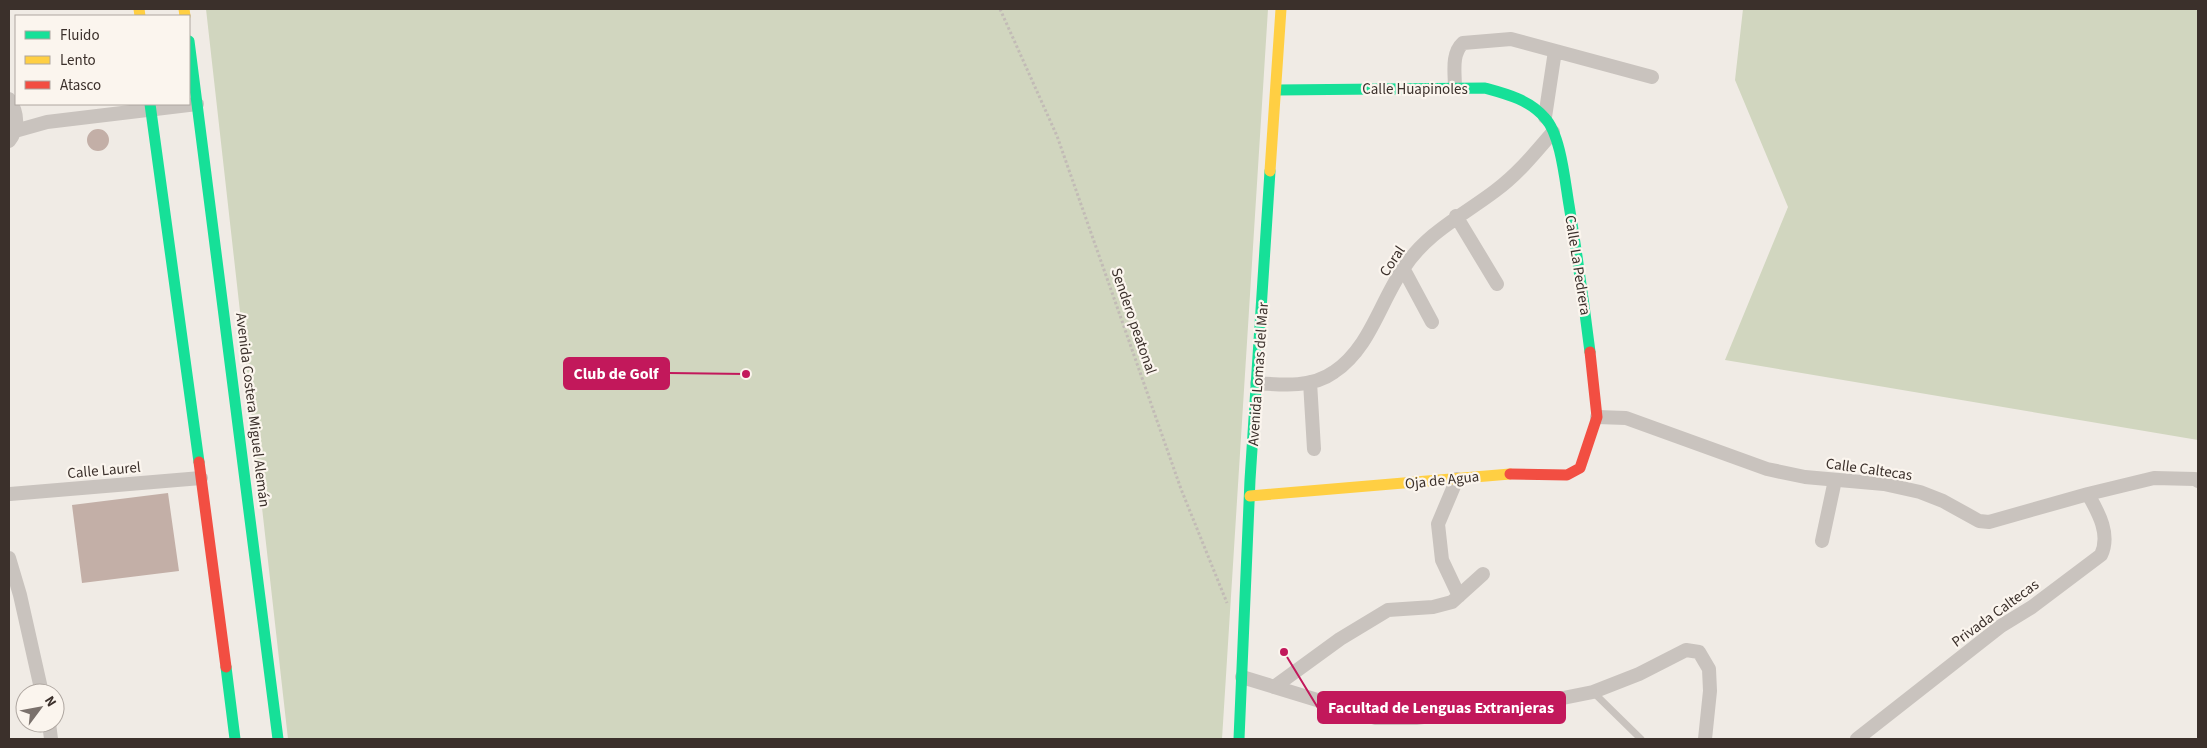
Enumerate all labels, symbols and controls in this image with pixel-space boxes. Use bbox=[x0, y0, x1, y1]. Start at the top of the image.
legend bbox=[15, 15, 190, 105]
text: Fluido bbox=[60, 25, 100, 46]
text: Lento bbox=[60, 50, 96, 71]
text: Atasco bbox=[60, 75, 101, 96]
street label: Calle Huapinoles bbox=[1362, 79, 1468, 100]
street label: Calle La Pedrera bbox=[1559, 214, 1596, 317]
street label: Coral bbox=[1375, 242, 1410, 281]
street label: Sendero peatonal bbox=[1106, 265, 1162, 377]
street label: Avenida Lomas del Mar bbox=[1243, 301, 1274, 447]
street label: Avenida Costera Miguel Alemán bbox=[230, 312, 275, 508]
callout: Club de Golf bbox=[564, 358, 669, 389]
text: Club de Golf bbox=[573, 363, 659, 385]
street label: Calle Caltecas bbox=[1824, 453, 1913, 486]
street label: Calle Laurel bbox=[66, 457, 142, 484]
street label: Oja de Agua bbox=[1404, 466, 1480, 495]
street label: Privada Caltecas bbox=[1947, 575, 2043, 652]
north arrow bbox=[15, 683, 65, 733]
text: N bbox=[39, 692, 61, 711]
callout: Facultad de Lenguas Extranjeras bbox=[1318, 692, 1565, 723]
text: Facultad de Lenguas Extranjeras bbox=[1328, 697, 1554, 719]

